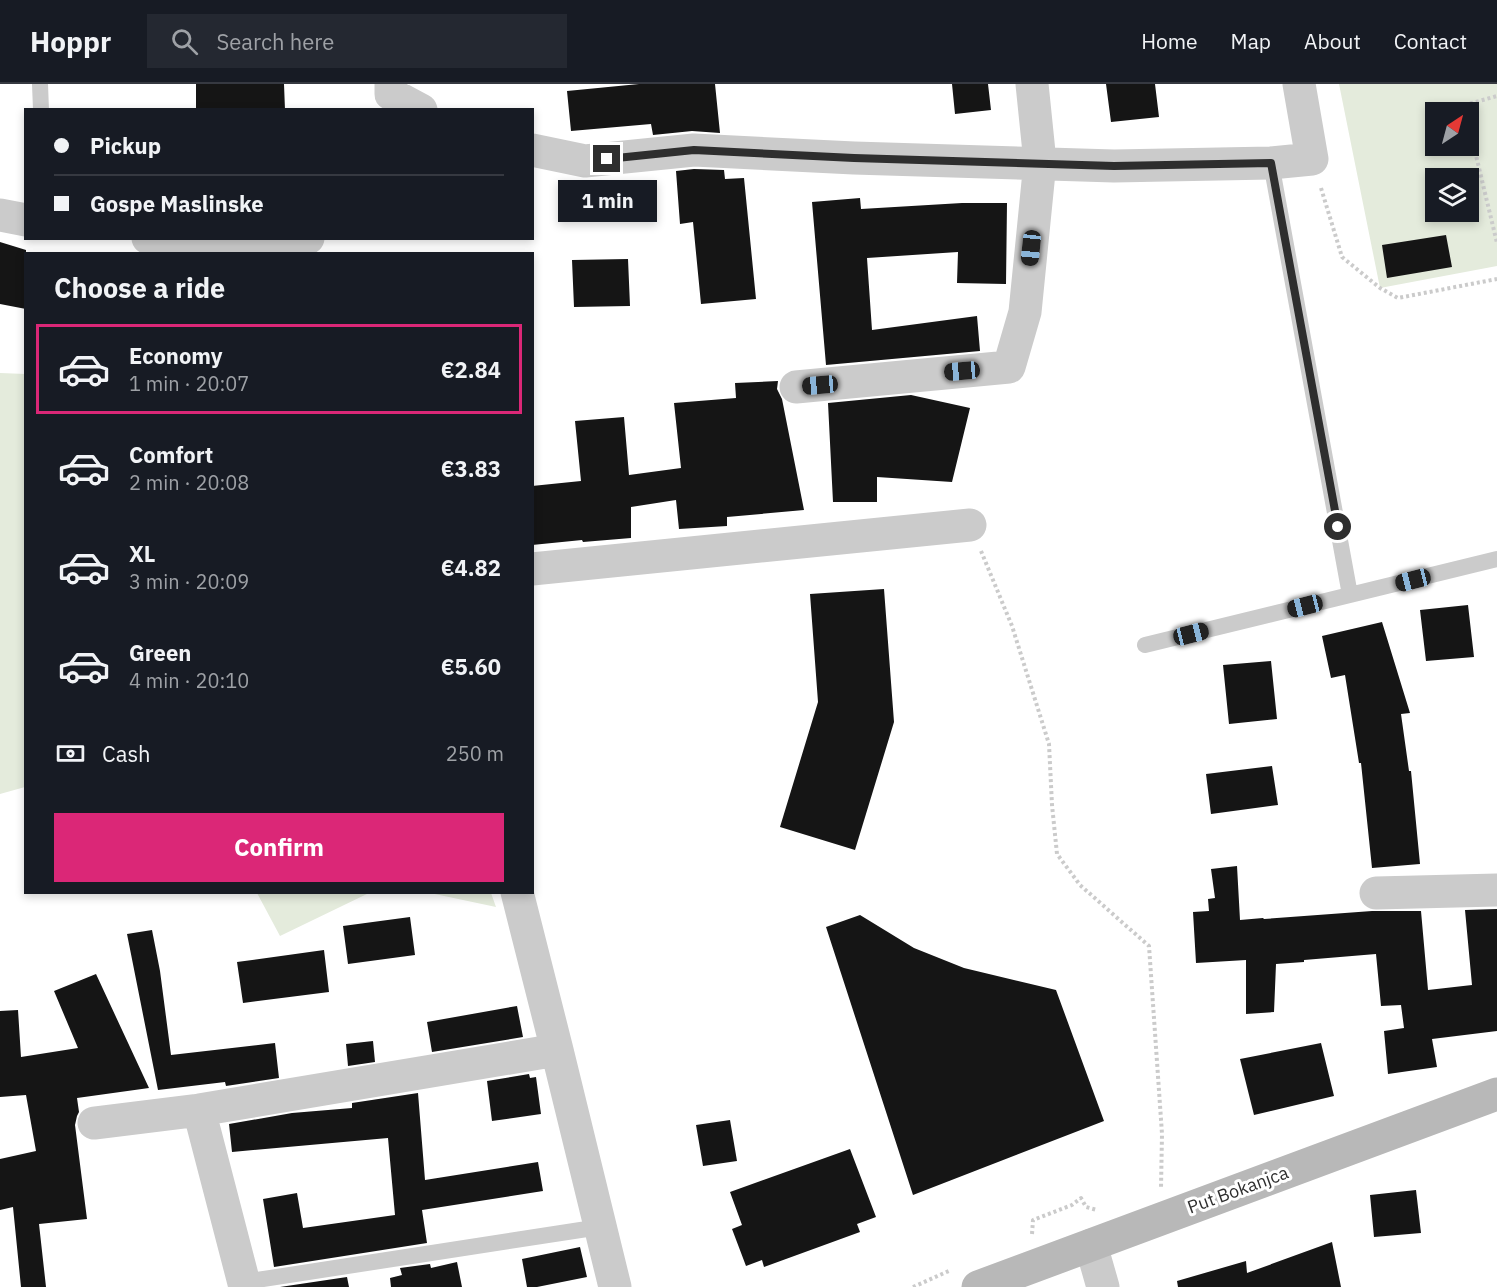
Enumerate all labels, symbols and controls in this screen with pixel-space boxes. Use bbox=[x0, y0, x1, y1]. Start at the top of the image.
search box bbox=[147, 14, 567, 68]
text: Hoppr bbox=[30, 23, 111, 60]
icon: search bbox=[168, 25, 201, 58]
text: Search here bbox=[216, 27, 334, 56]
text: Home bbox=[1141, 27, 1198, 55]
text: Map bbox=[1231, 27, 1271, 55]
text: About bbox=[1304, 27, 1361, 55]
text: Contact bbox=[1394, 27, 1467, 55]
north arrow bbox=[1425, 102, 1479, 156]
map controls bbox=[1425, 102, 1479, 222]
text: Pickup bbox=[90, 131, 161, 160]
route end bbox=[593, 145, 620, 172]
button: layers bbox=[1425, 168, 1479, 222]
callout: 1 min bbox=[558, 180, 656, 222]
text: 1 min bbox=[581, 187, 634, 214]
text: Gospe Maslinske bbox=[90, 189, 264, 218]
car bbox=[1020, 229, 1042, 267]
text: Choose a ride bbox=[54, 270, 225, 305]
text: Economy bbox=[129, 341, 223, 370]
icon: car bbox=[57, 342, 111, 396]
text: €2.84 bbox=[441, 355, 501, 384]
car bbox=[943, 360, 981, 382]
text: 1 min · 20:07 bbox=[129, 370, 249, 397]
car bbox=[801, 374, 839, 396]
text: Comfort bbox=[129, 440, 213, 469]
icon: car bbox=[57, 441, 111, 495]
text: €3.83 bbox=[441, 454, 501, 483]
text: 2 min · 20:08 bbox=[129, 469, 249, 496]
route start bbox=[1324, 513, 1351, 540]
text: XL bbox=[129, 539, 155, 568]
icon: car bbox=[57, 540, 111, 594]
text: €4.82 bbox=[441, 553, 501, 582]
car bbox=[1393, 567, 1433, 593]
text: 3 min · 20:09 bbox=[129, 568, 249, 595]
car bbox=[1285, 593, 1325, 619]
car bbox=[1171, 621, 1211, 647]
text: Green bbox=[129, 638, 191, 667]
icon: car bbox=[57, 639, 111, 693]
text: €5.60 bbox=[441, 652, 501, 681]
text: 4 min · 20:10 bbox=[129, 667, 249, 694]
icon: cash bbox=[54, 737, 87, 770]
text: Cash bbox=[102, 739, 151, 768]
text: 250 m bbox=[446, 740, 504, 767]
button: Confirm bbox=[54, 813, 504, 882]
street label: Put Bokanjca bbox=[1184, 1160, 1292, 1218]

